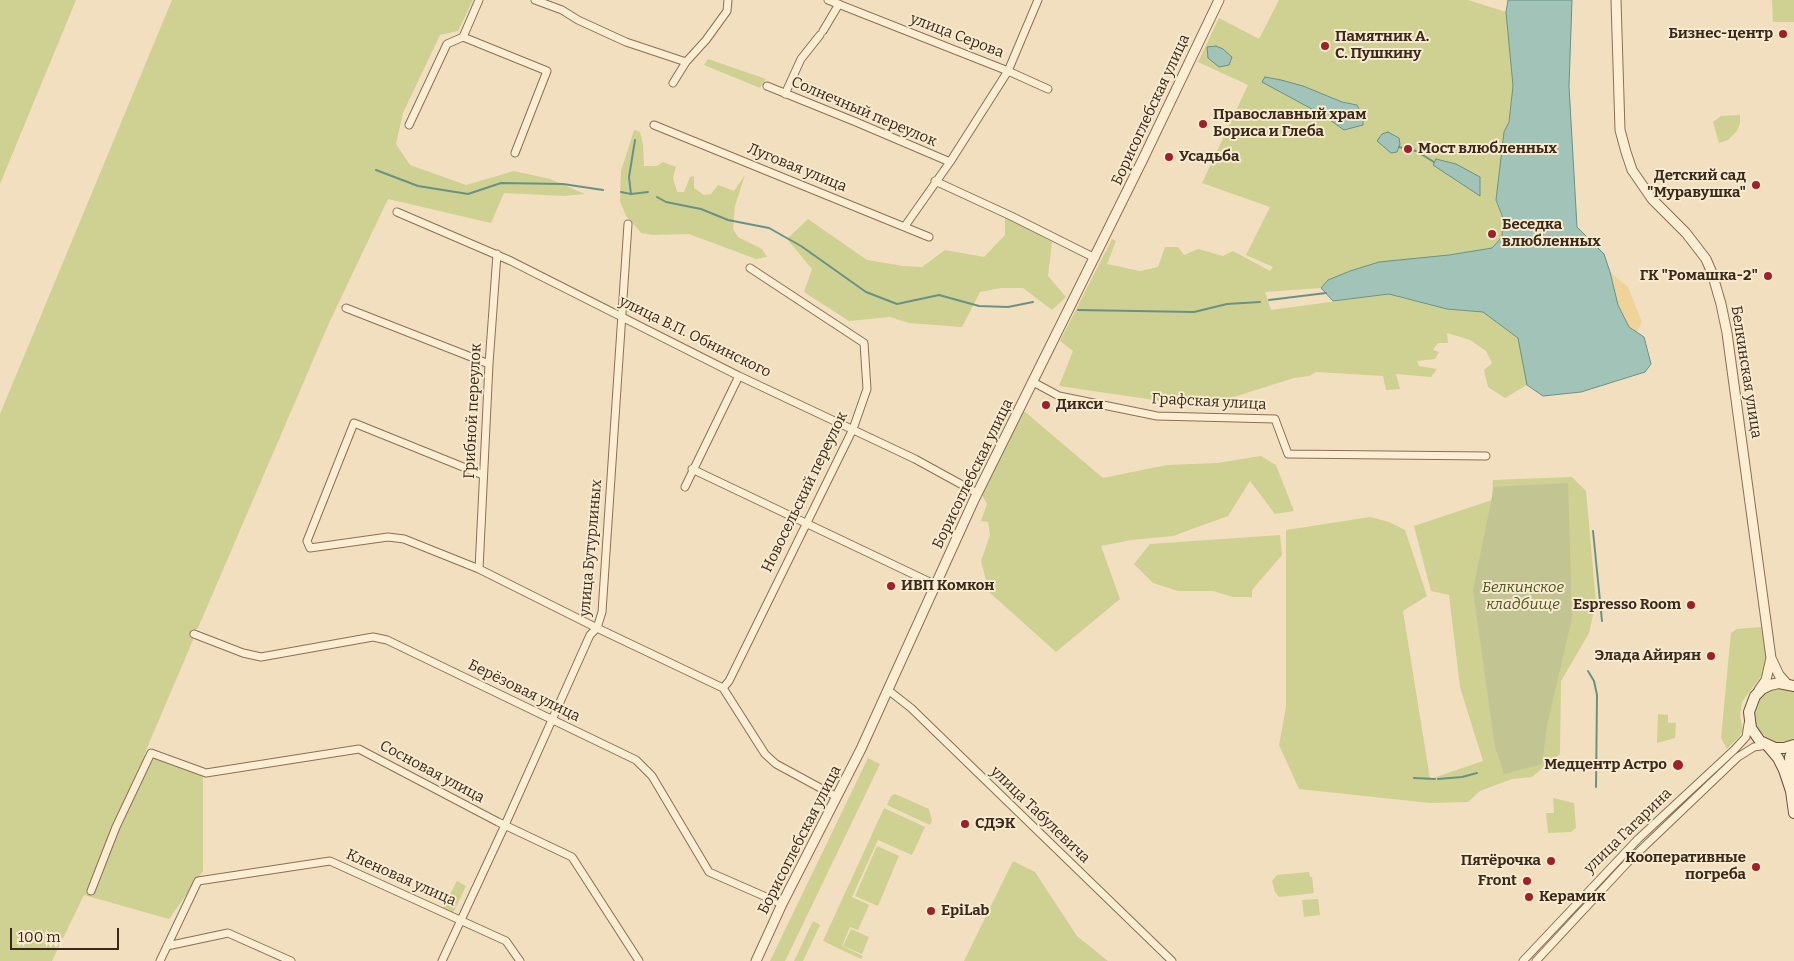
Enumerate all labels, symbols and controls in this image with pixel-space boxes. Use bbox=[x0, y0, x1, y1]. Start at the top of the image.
street label: улица Серова bbox=[908, 10, 1006, 62]
place label: Бизнес-центр bbox=[1668, 25, 1773, 43]
place label: Памятник А. С. Пушкину bbox=[1335, 28, 1429, 63]
marker: Бизнес-центр bbox=[1777, 28, 1789, 40]
street label: Борисоглебская улица bbox=[1108, 32, 1194, 188]
marker: Памятник А. С. Пушкину bbox=[1319, 40, 1331, 52]
street label: Солнечный переулок bbox=[788, 73, 940, 151]
place label: Православный храм Бориса и Глеба bbox=[1213, 106, 1366, 141]
marker: Православный храм Бориса и Глеба bbox=[1197, 118, 1209, 130]
street label: Луговая улица bbox=[745, 140, 849, 196]
place label: Мост влюбленных bbox=[1418, 140, 1557, 158]
marker: Мост влюбленных bbox=[1402, 143, 1414, 155]
place label: Усадьба bbox=[1179, 148, 1239, 166]
marker: Усадьба bbox=[1163, 151, 1175, 163]
place label: Детский сад "Муравушка" bbox=[1647, 167, 1746, 202]
marker: Детский сад "Муравушка" bbox=[1750, 179, 1762, 191]
place label: Беседка влюбленных bbox=[1502, 216, 1601, 251]
marker: Беседка влюбленных bbox=[1486, 228, 1498, 240]
place label: ГК "Ромашка-2" bbox=[1640, 267, 1758, 285]
marker: ГК "Ромашка-2" bbox=[1762, 270, 1774, 282]
street label: улица В.П. Обнинского bbox=[616, 292, 774, 382]
street label: Белкинская улица bbox=[1727, 304, 1765, 440]
street label: Грибной переулок bbox=[460, 343, 486, 479]
street label: Графская улица bbox=[1151, 390, 1267, 414]
street label: Борисоглебская улица bbox=[929, 396, 1017, 552]
place label: Дикси bbox=[1056, 396, 1103, 414]
marker: Дикси bbox=[1040, 399, 1052, 411]
street label: Новосельский переулок bbox=[758, 409, 852, 575]
street label: улица Бутурлиных bbox=[576, 479, 606, 617]
place label: ИВП Комкон bbox=[901, 577, 994, 595]
park label: Белкинское кладбище bbox=[1482, 579, 1564, 614]
marker: ИВП Комкон bbox=[885, 580, 897, 592]
place label: Espresso Room bbox=[1573, 596, 1681, 614]
marker: Espresso Room bbox=[1685, 599, 1697, 611]
place label: Элада Айирян bbox=[1594, 647, 1701, 665]
marker: Элада Айирян bbox=[1705, 650, 1717, 662]
street label: Берёзовая улица bbox=[465, 656, 583, 726]
street label: Сосновая улица bbox=[377, 737, 487, 807]
place label: Медцентр Астро bbox=[1544, 756, 1667, 774]
marker: Медцентр Астро bbox=[1671, 758, 1685, 772]
street label: Борисоглебская улица bbox=[755, 763, 845, 917]
street label: улица Табулевича bbox=[986, 763, 1094, 867]
street label: улица Гагарина bbox=[1580, 785, 1676, 877]
place label: СДЭК bbox=[975, 815, 1016, 833]
marker: СДЭК bbox=[959, 818, 971, 830]
street label: Кленовая улица bbox=[343, 846, 459, 910]
place label: Кооперативные погреба bbox=[1625, 849, 1746, 884]
place label: Пятёрочка bbox=[1461, 852, 1541, 870]
marker: Пятёрочка bbox=[1545, 855, 1557, 867]
marker: Кооперативные погреба bbox=[1750, 861, 1762, 873]
place label: Front bbox=[1478, 872, 1517, 890]
marker: Front bbox=[1521, 875, 1533, 887]
place label: Керамик bbox=[1539, 888, 1606, 906]
marker: Керамик bbox=[1523, 891, 1535, 903]
place label: EpiLab bbox=[941, 902, 989, 920]
marker: EpiLab bbox=[925, 905, 937, 917]
scale bar bbox=[12, 918, 121, 950]
text: 100 m bbox=[18, 928, 61, 946]

